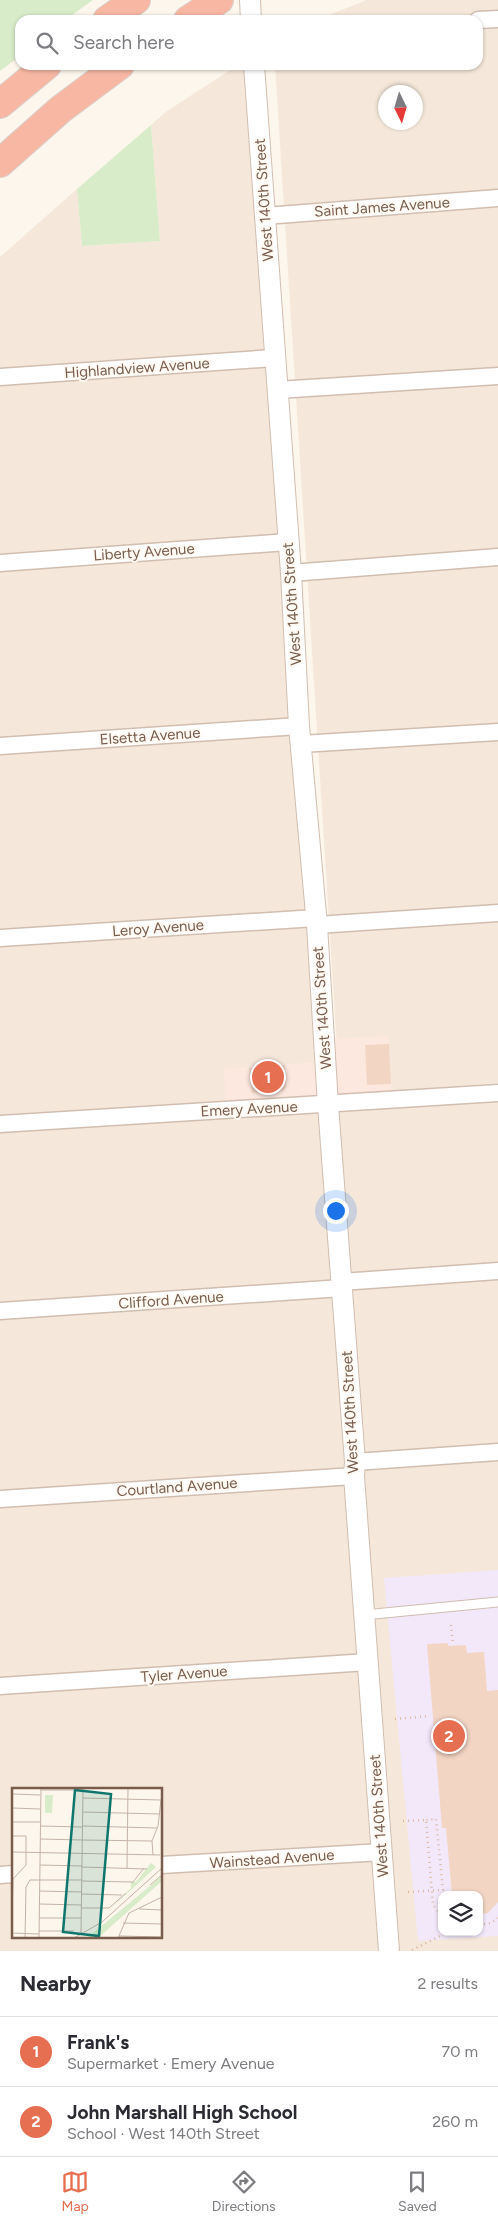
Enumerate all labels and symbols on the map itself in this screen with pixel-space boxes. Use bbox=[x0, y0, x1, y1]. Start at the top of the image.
north arrow bbox=[378, 85, 423, 130]
street label: West 140th Street bbox=[251, 138, 277, 262]
street label: Saint James Avenue bbox=[314, 193, 450, 221]
street label: Highlandview Avenue bbox=[64, 354, 210, 382]
street label: Liberty Avenue bbox=[93, 539, 195, 565]
street label: West 140th Street bbox=[279, 542, 305, 666]
street label: Elsetta Avenue bbox=[99, 724, 201, 748]
street label: Leroy Avenue bbox=[112, 916, 204, 940]
street label: West 140th Street bbox=[309, 946, 335, 1070]
pin: 1 bbox=[252, 1058, 284, 1096]
street label: Emery Avenue bbox=[200, 1097, 298, 1121]
your location bbox=[323, 1198, 349, 1224]
street label: Clifford Avenue bbox=[118, 1287, 224, 1313]
street label: West 140th Street bbox=[338, 1350, 362, 1474]
street label: Courtland Avenue bbox=[116, 1474, 238, 1500]
street label: Tyler Avenue bbox=[140, 1662, 228, 1686]
pin: 2 bbox=[433, 1717, 465, 1755]
street label: West 140th Street bbox=[366, 1754, 392, 1878]
inset map bbox=[12, 1788, 162, 1938]
street label: Wainstead Avenue bbox=[209, 1846, 335, 1872]

